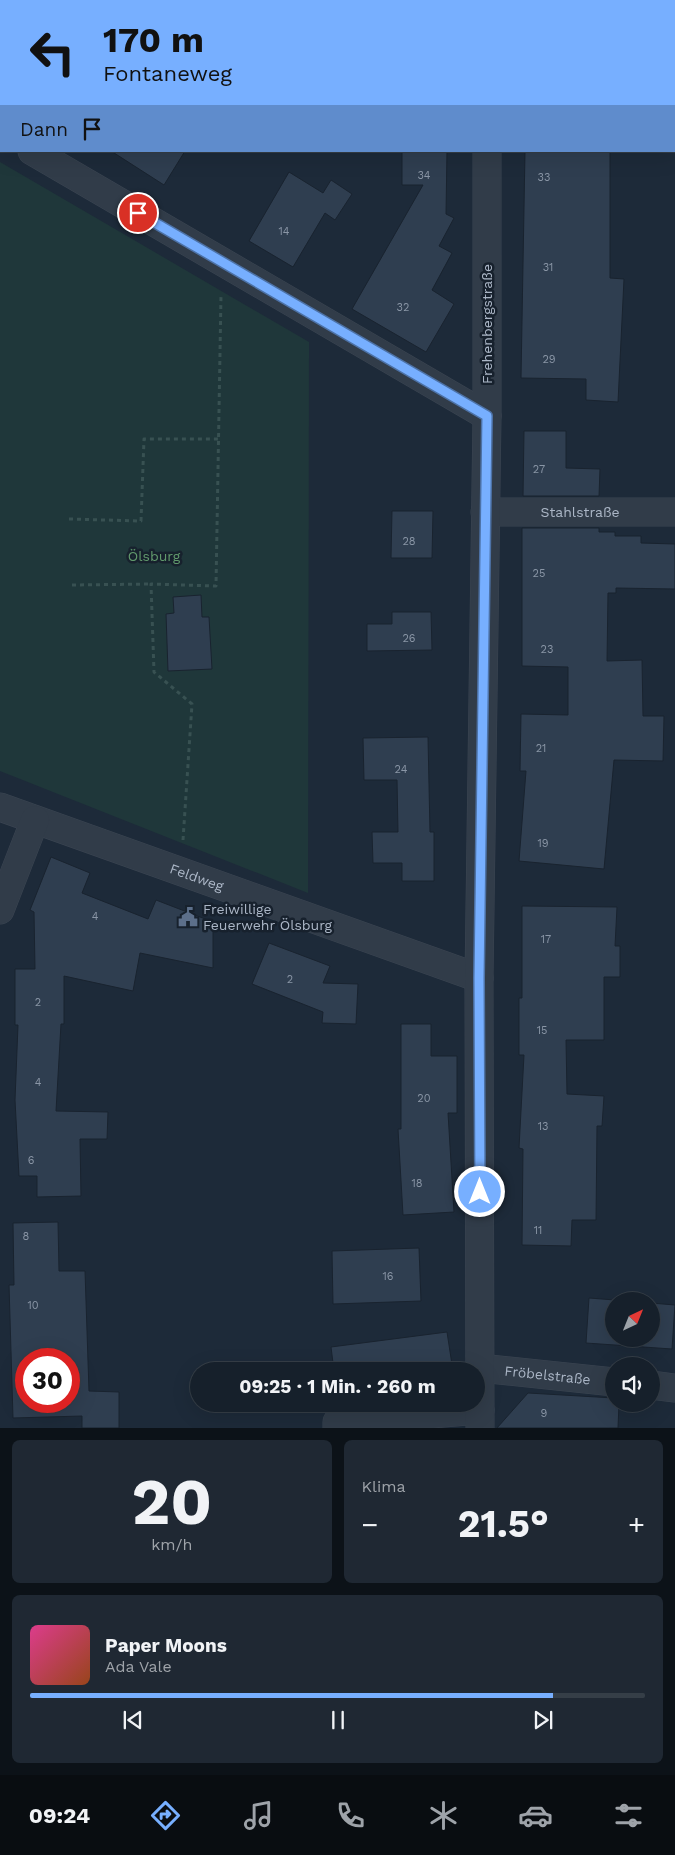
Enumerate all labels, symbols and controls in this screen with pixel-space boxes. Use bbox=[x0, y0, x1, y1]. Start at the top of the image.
text: 170 m bbox=[103, 19, 204, 61]
icon: left bbox=[20, 20, 85, 85]
text: Fontaneweg bbox=[103, 61, 232, 86]
icon: arrive bbox=[78, 115, 106, 143]
text: Dann bbox=[20, 118, 68, 141]
house number: 34 bbox=[417, 169, 431, 182]
house number: 33 bbox=[538, 171, 550, 184]
pin bbox=[117, 192, 159, 234]
icon: arrive bbox=[124, 199, 152, 227]
house number: 14 bbox=[278, 225, 290, 238]
house number: 31 bbox=[543, 261, 553, 274]
street label: Frehenbergstraße bbox=[479, 264, 495, 384]
house number: 32 bbox=[397, 301, 409, 314]
house number: 29 bbox=[542, 353, 556, 366]
house number: 27 bbox=[533, 463, 545, 476]
street label: Stahlstraße bbox=[540, 504, 620, 520]
house number: 28 bbox=[402, 535, 416, 548]
park label: Ölsburg bbox=[128, 548, 181, 564]
house number: 25 bbox=[533, 567, 545, 580]
house number: 26 bbox=[402, 632, 416, 645]
house number: 23 bbox=[541, 643, 553, 656]
house number: 21 bbox=[536, 742, 546, 755]
house number: 24 bbox=[395, 763, 408, 776]
house number: 19 bbox=[537, 837, 549, 850]
street label: Feldweg bbox=[168, 860, 226, 894]
place label: Freiwillige Feuerwehr Ölsburg bbox=[203, 901, 333, 933]
public building icon: Freiwillige Feuerwehr Ölsburg bbox=[177, 906, 199, 928]
house number: 4 bbox=[92, 910, 99, 923]
house number: 17 bbox=[541, 933, 551, 946]
house number: 2 bbox=[287, 973, 293, 986]
house number: 2 bbox=[35, 996, 41, 1009]
house number: 15 bbox=[537, 1024, 547, 1037]
house number: 4 bbox=[35, 1076, 42, 1089]
house number: 20 bbox=[417, 1092, 431, 1105]
house number: 13 bbox=[538, 1120, 548, 1133]
house number: 6 bbox=[28, 1154, 35, 1167]
position arrow bbox=[453, 1165, 505, 1217]
house number: 18 bbox=[411, 1177, 423, 1190]
house number: 11 bbox=[534, 1224, 542, 1237]
house number: 8 bbox=[23, 1230, 30, 1243]
house number: 16 bbox=[383, 1270, 394, 1283]
north arrow bbox=[605, 1292, 660, 1348]
map controls bbox=[605, 1292, 660, 1412]
house number: 10 bbox=[27, 1299, 39, 1312]
speed limit sign: 30 bbox=[15, 1348, 80, 1413]
button: sound bbox=[605, 1357, 660, 1412]
street label: Fröbelstraße bbox=[504, 1363, 591, 1388]
text: 09:25 · 1 Min. · 260 m bbox=[239, 1375, 436, 1398]
house number: 9 bbox=[541, 1407, 548, 1420]
text: 20 bbox=[131, 1464, 212, 1540]
text: Klima bbox=[362, 1477, 405, 1496]
text: 21.5° bbox=[458, 1502, 549, 1546]
text: − bbox=[362, 1508, 378, 1541]
text: + bbox=[628, 1508, 645, 1541]
text: km/h bbox=[151, 1535, 192, 1554]
text: Paper Moons bbox=[105, 1634, 227, 1657]
text: Ada Vale bbox=[105, 1657, 172, 1676]
icon: previous bbox=[119, 1706, 147, 1734]
icon: pause bbox=[324, 1706, 352, 1734]
icon: next bbox=[529, 1706, 557, 1734]
icon: directions bbox=[148, 1798, 183, 1833]
icon: music bbox=[241, 1798, 276, 1833]
icon: phone bbox=[333, 1798, 368, 1833]
icon: climate bbox=[426, 1798, 461, 1833]
icon: car bbox=[518, 1798, 553, 1833]
icon: filters bbox=[611, 1798, 646, 1833]
text: 09:24 bbox=[29, 1803, 90, 1828]

